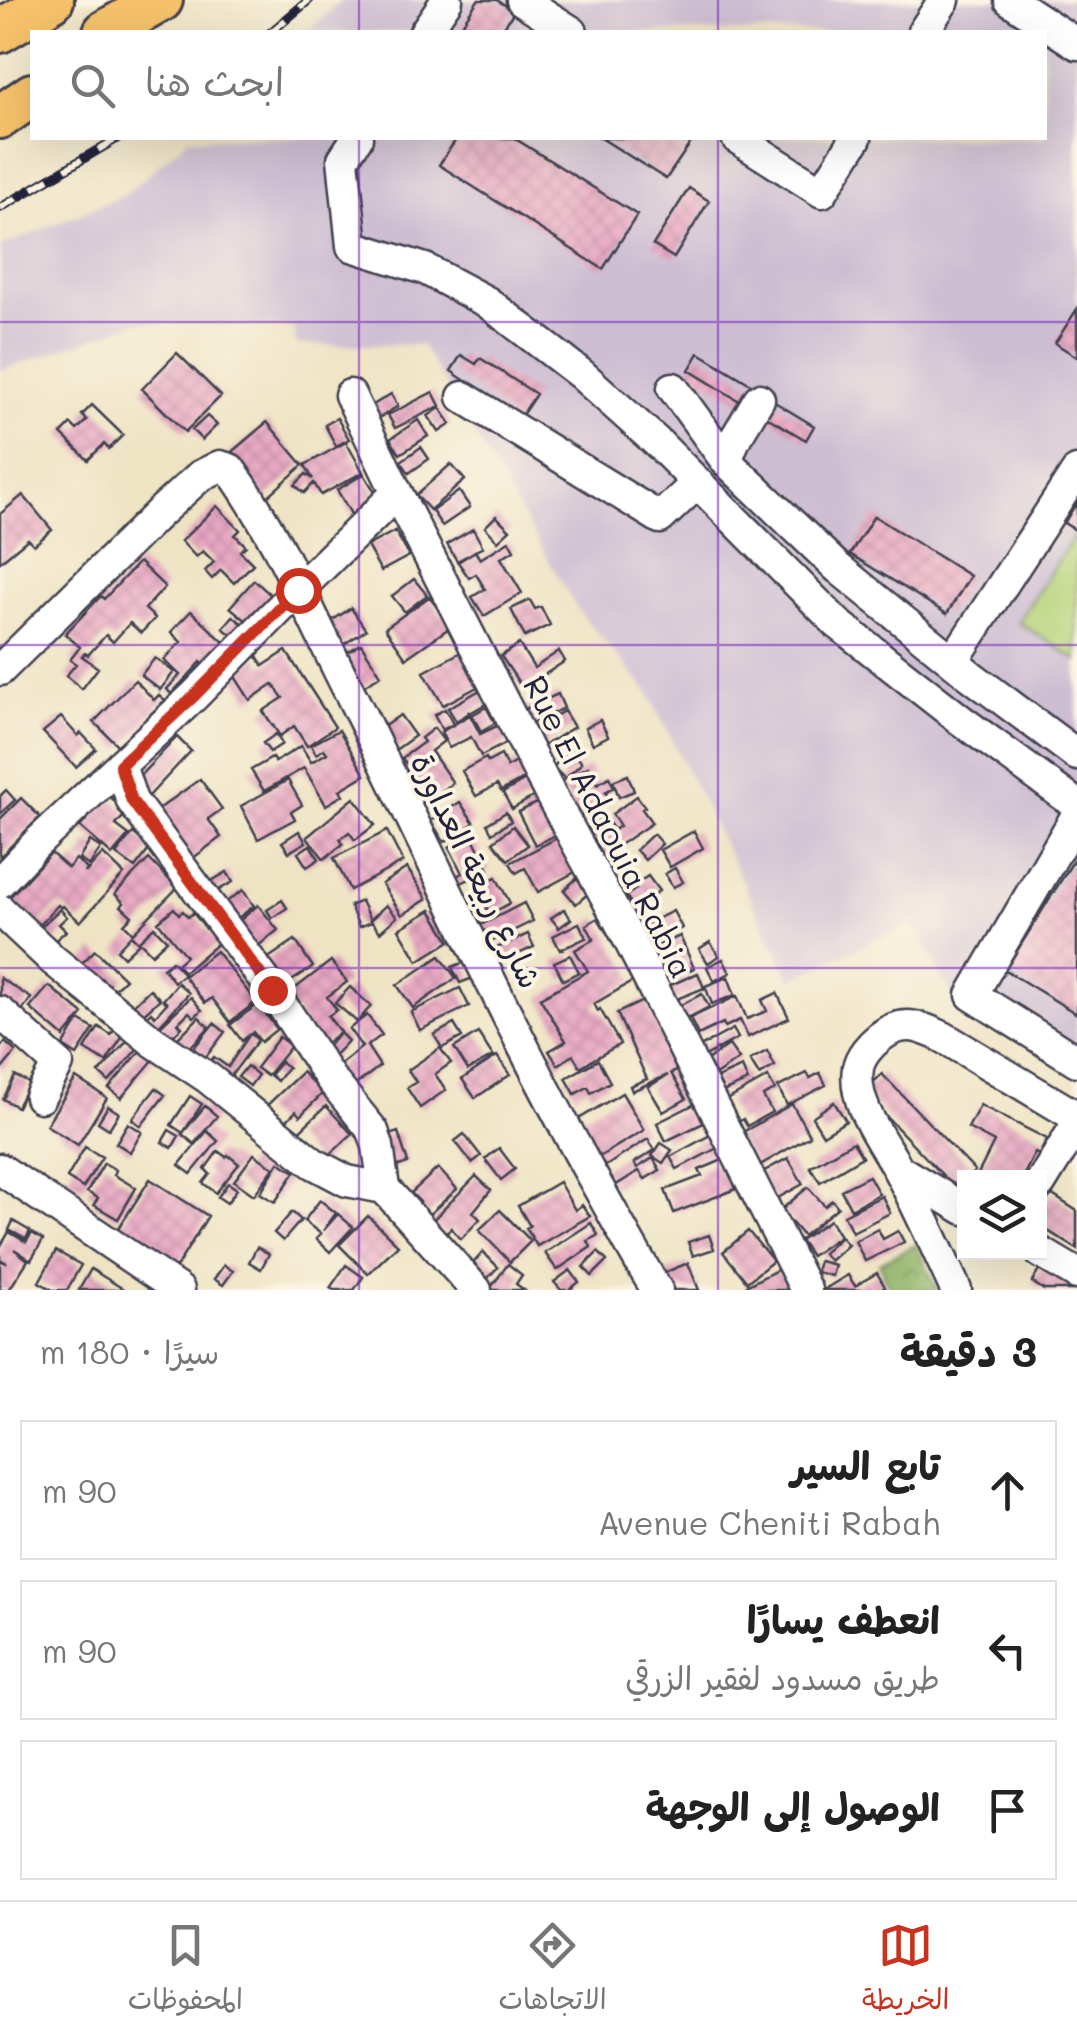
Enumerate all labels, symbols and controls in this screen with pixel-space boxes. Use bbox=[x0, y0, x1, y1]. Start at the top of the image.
search box bbox=[30, 30, 1047, 140]
text: ابحث هنا bbox=[145, 56, 284, 106]
icon: search bbox=[65, 58, 120, 113]
route start bbox=[276, 568, 322, 614]
street label: Rue El Adaouia Rabia bbox=[515, 668, 704, 984]
street label: شارع ربيعة العداورة bbox=[399, 745, 553, 997]
route end bbox=[250, 968, 296, 1014]
map controls bbox=[957, 1170, 1047, 1260]
button: layers bbox=[957, 1170, 1047, 1260]
text: 3 دقيقة bbox=[900, 1323, 1037, 1378]
text: سيرًا · 180 m bbox=[40, 1330, 219, 1372]
text: تابع السير bbox=[791, 1440, 940, 1490]
icon: ahead bbox=[980, 1463, 1035, 1518]
text: 90 m bbox=[42, 1469, 116, 1511]
text: Avenue Cheniti Rabah bbox=[598, 1501, 940, 1543]
text: انعطف يسارًا bbox=[747, 1594, 940, 1644]
icon: left bbox=[980, 1623, 1035, 1678]
text: 90 m bbox=[42, 1629, 116, 1671]
text: طريق مسدود لفقير الزرقي bbox=[625, 1656, 940, 1698]
text: الوصول إلى الوجهة bbox=[645, 1781, 940, 1831]
icon: arrive bbox=[980, 1783, 1035, 1838]
tab: المحفوظات bbox=[128, 1918, 243, 2024]
tab: الاتجاهات bbox=[498, 1918, 607, 2024]
tab: الخريطة bbox=[862, 1918, 949, 2024]

